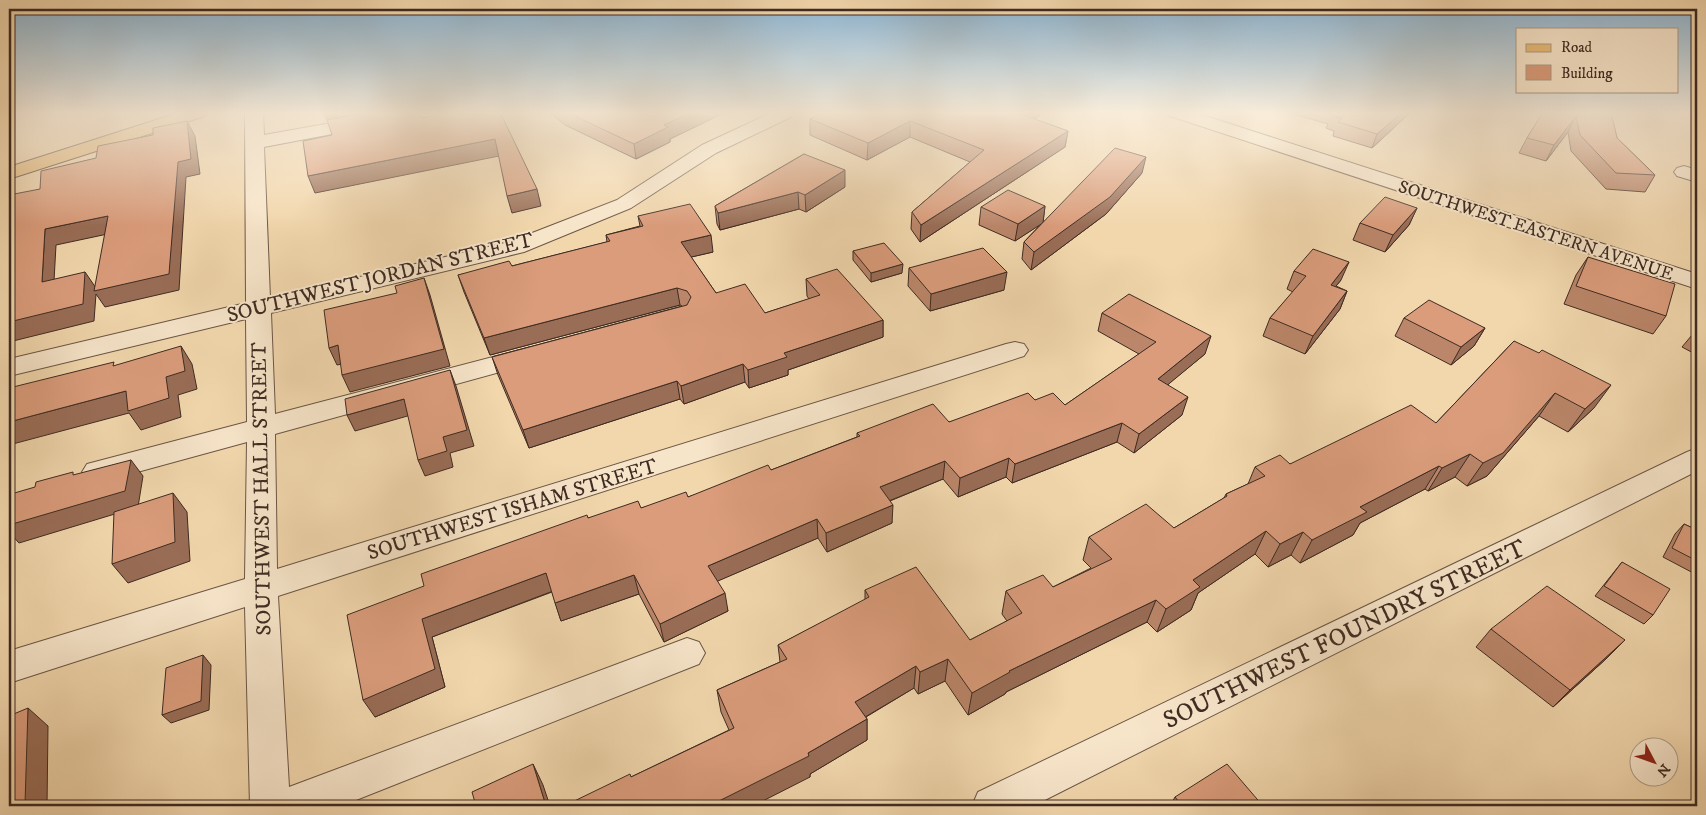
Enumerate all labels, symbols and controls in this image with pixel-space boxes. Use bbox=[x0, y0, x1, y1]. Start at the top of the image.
legend bbox=[1516, 28, 1678, 92]
text: Road bbox=[1561, 38, 1593, 57]
text: Building bbox=[1561, 64, 1613, 83]
street label: SOUTHWEST EASTERN AVENUE bbox=[1395, 176, 1676, 286]
street label: SOUTHWEST JORDAN STREET bbox=[224, 227, 536, 329]
street label: SOUTHWEST HALL STREET bbox=[246, 342, 278, 636]
street label: SOUTHWEST ISHAM STREET bbox=[364, 453, 661, 567]
street label: SOUTHWEST FOUNDRY STREET bbox=[1158, 533, 1531, 736]
north arrow bbox=[1628, 738, 1678, 788]
text: N bbox=[1652, 760, 1674, 780]

